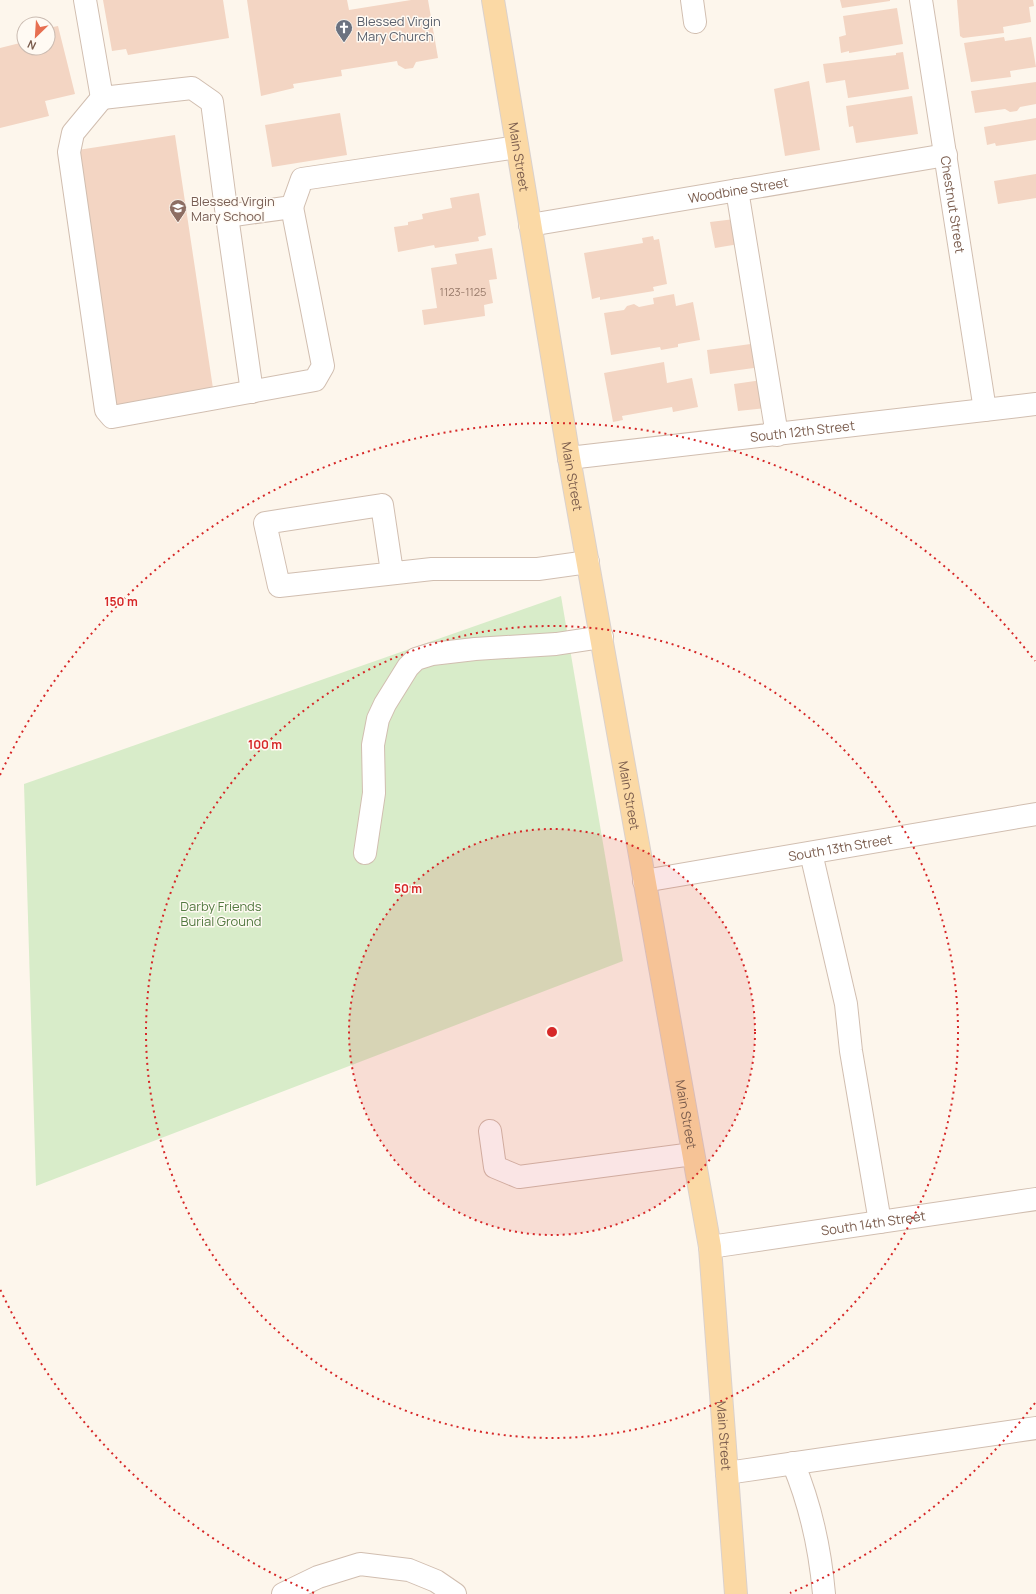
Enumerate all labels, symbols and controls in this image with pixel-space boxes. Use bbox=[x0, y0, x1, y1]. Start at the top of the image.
place label: Blessed Virgin Mary Church bbox=[357, 12, 441, 45]
north arrow bbox=[16, 16, 56, 56]
church icon: Blessed Virgin Mary Church bbox=[334, 18, 354, 43]
text: N bbox=[25, 37, 38, 54]
street label: Main Street bbox=[504, 121, 534, 193]
street label: Chestnut Street bbox=[936, 155, 969, 254]
street label: Woodbine Street bbox=[687, 173, 790, 207]
place label: Blessed Virgin Mary School bbox=[191, 192, 275, 225]
school or university icon: Blessed Virgin Mary School bbox=[168, 198, 188, 223]
house number: 1123-1125 bbox=[440, 284, 486, 299]
street label: South 12th Street bbox=[749, 416, 856, 446]
street label: Main Street bbox=[557, 441, 587, 512]
text: 150 m bbox=[104, 593, 138, 610]
text: 100 m bbox=[248, 736, 282, 753]
street label: Main Street bbox=[614, 759, 644, 831]
street label: South 13th Street bbox=[787, 830, 893, 865]
text: 50 m bbox=[394, 880, 422, 897]
park label: Darby Friends Burial Ground bbox=[180, 897, 262, 930]
centre of rings bbox=[545, 1025, 559, 1039]
street label: Main Street bbox=[671, 1078, 701, 1150]
street label: South 14th Street bbox=[820, 1206, 927, 1240]
street label: Main Street bbox=[713, 1400, 736, 1471]

